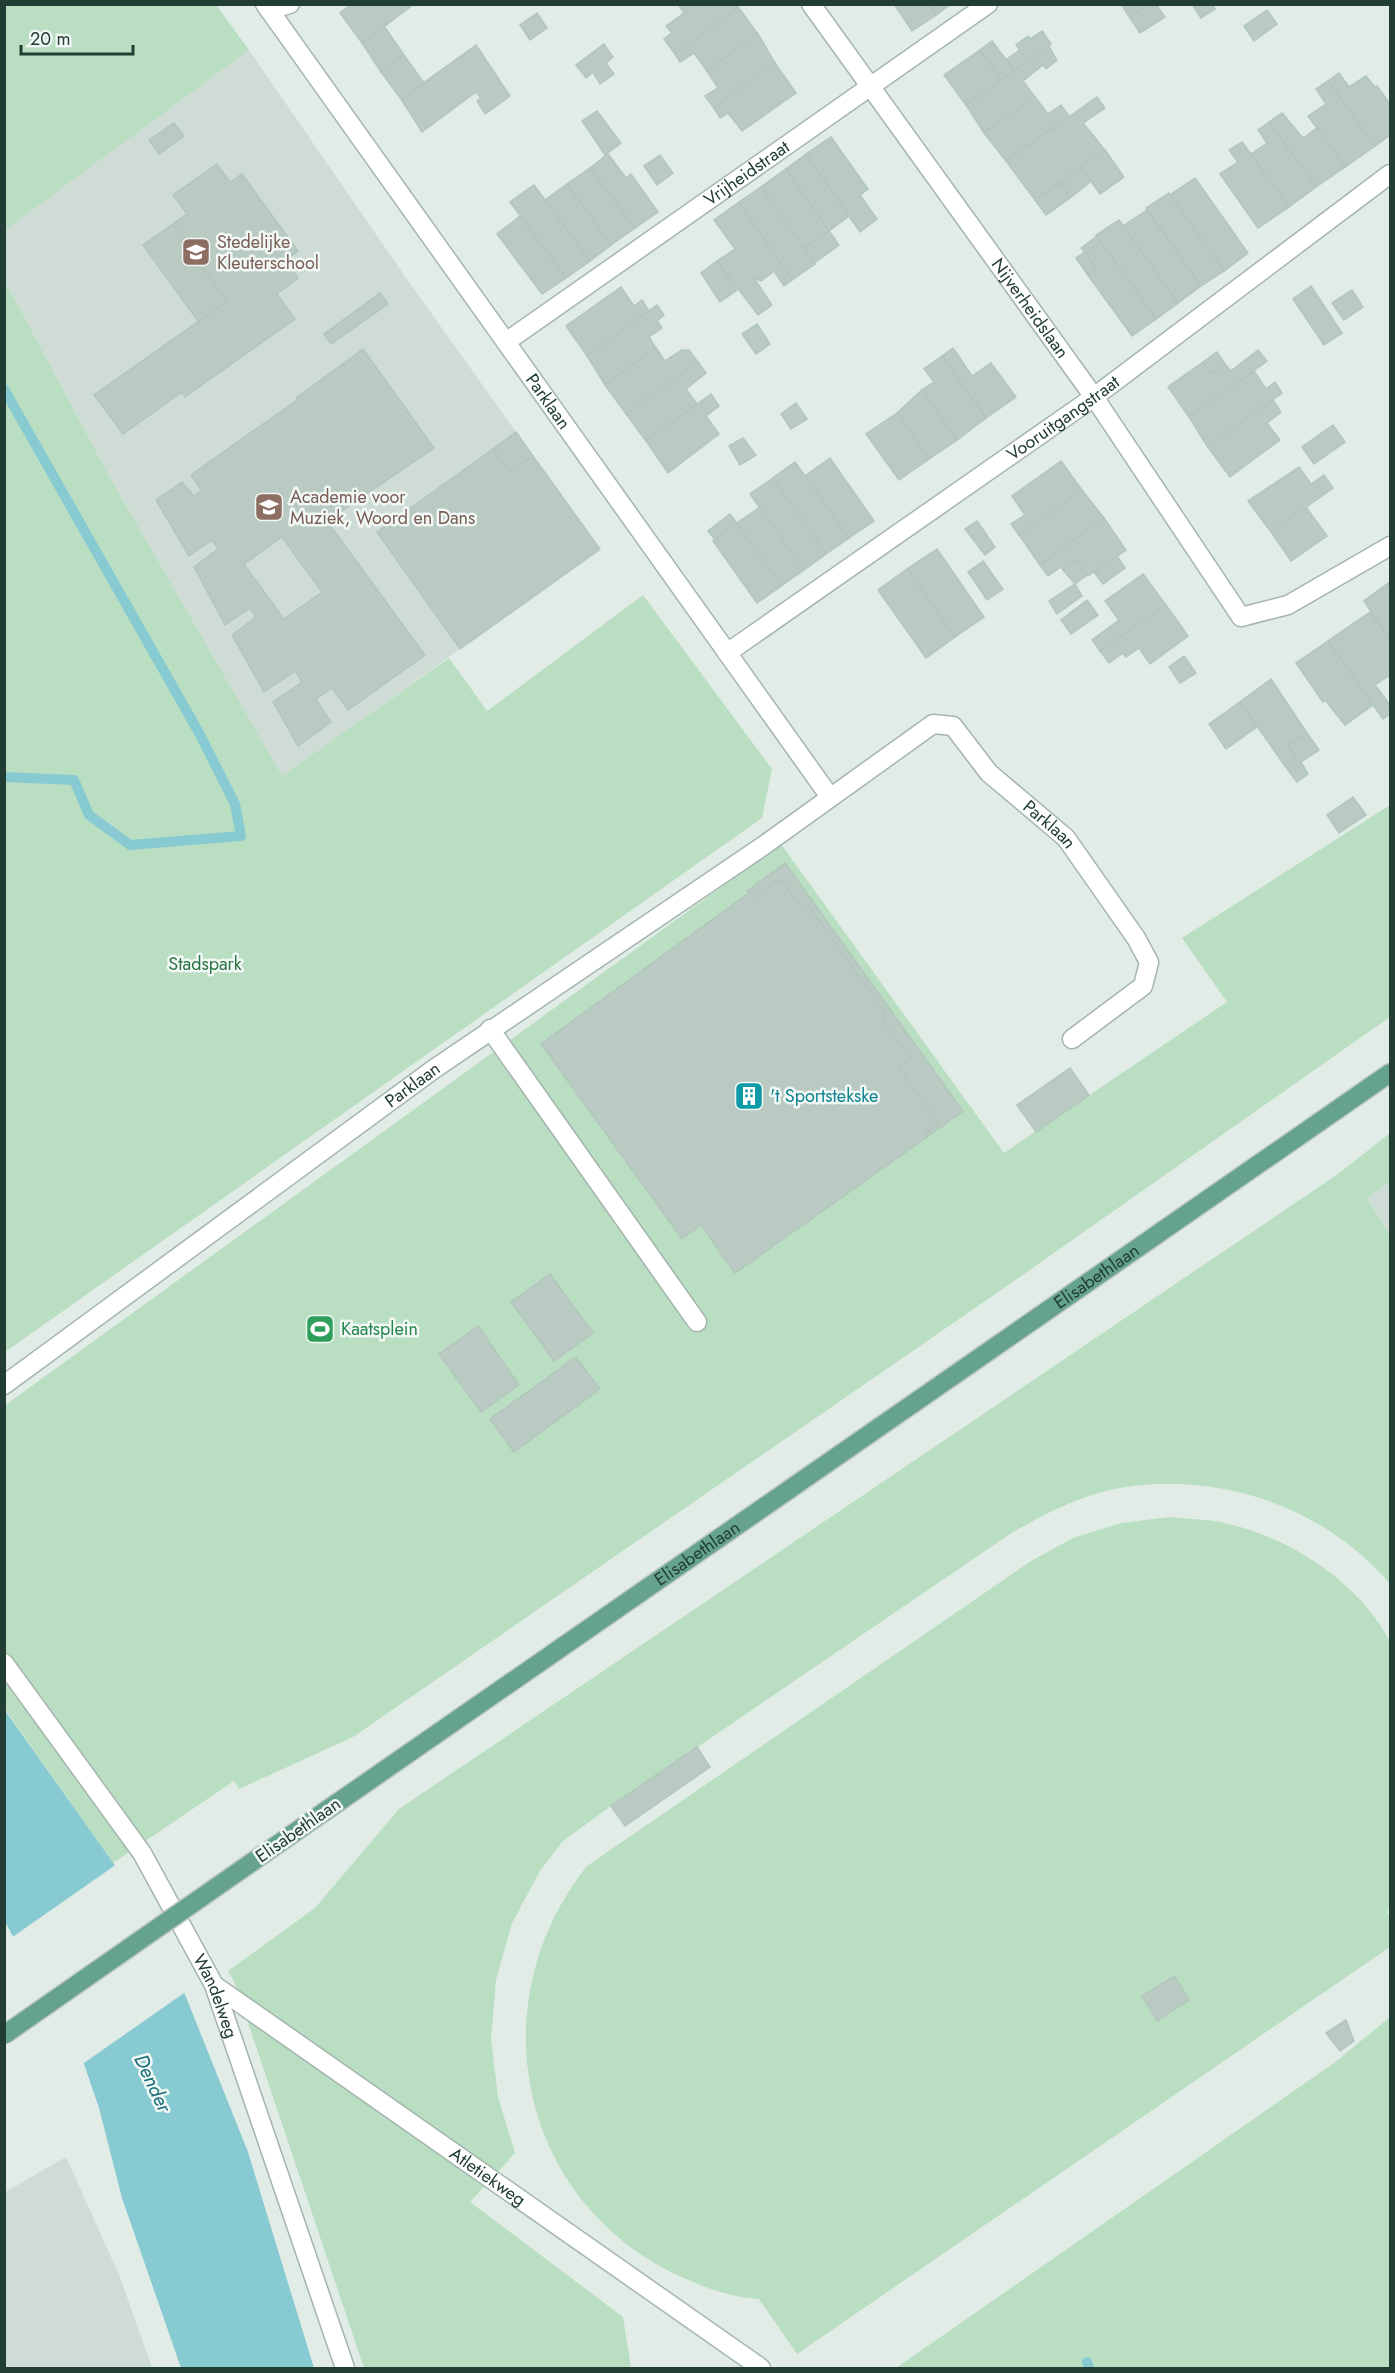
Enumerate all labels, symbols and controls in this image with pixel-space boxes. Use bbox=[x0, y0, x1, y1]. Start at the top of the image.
scale bar bbox=[21, 18, 134, 56]
text: 20 m bbox=[30, 26, 70, 52]
street label: Vrijheidstraat bbox=[699, 134, 795, 212]
place label: Stedelijke Kleuterschool bbox=[217, 229, 319, 276]
school or university icon: Stedelijke Kleuterschool bbox=[180, 236, 212, 268]
street label: Nijverheidslaan bbox=[985, 253, 1075, 364]
street label: Parklaan bbox=[519, 368, 577, 435]
street label: Vooruitgangstraat bbox=[1001, 369, 1125, 467]
place label: Academie voor Muziek, Woord en Dans bbox=[290, 484, 475, 531]
school or university icon: Academie voor Muziek, Woord en Dans bbox=[253, 491, 285, 523]
street label: Parklaan bbox=[1017, 794, 1082, 854]
park label: Stadspark bbox=[168, 951, 242, 977]
street label: Parklaan bbox=[379, 1055, 445, 1114]
building icon: 't Sportstekske bbox=[733, 1080, 765, 1112]
place label: 't Sportstekske bbox=[770, 1083, 878, 1109]
street label: Elisabethlaan bbox=[1048, 1238, 1145, 1315]
sports icon: Kaatsplein bbox=[304, 1313, 336, 1345]
place label: Kaatsplein bbox=[341, 1316, 418, 1342]
street label: Elisabethlaan bbox=[649, 1514, 745, 1592]
street label: Elisabethlaan bbox=[250, 1791, 346, 1869]
street label: Wandelweg bbox=[186, 1949, 244, 2042]
water label: Dender bbox=[126, 2049, 179, 2118]
street label: Atletiekweg bbox=[444, 2141, 531, 2212]

